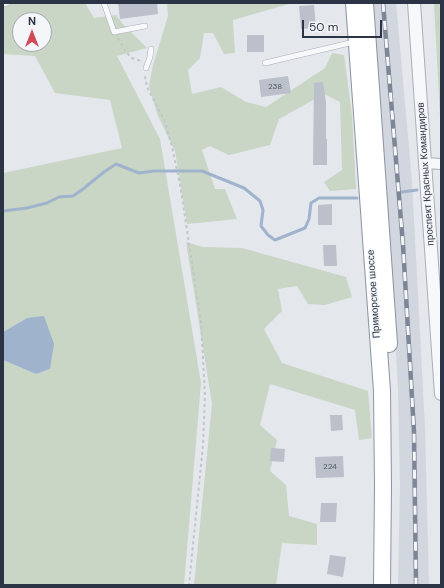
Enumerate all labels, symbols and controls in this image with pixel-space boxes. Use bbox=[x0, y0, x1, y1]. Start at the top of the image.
north arrow bbox=[12, 12, 52, 52]
scale bar bbox=[304, 12, 384, 38]
text: N bbox=[28, 14, 36, 28]
text: 50 m bbox=[309, 19, 338, 35]
house number: 238 bbox=[268, 82, 282, 92]
street label: проспект Красных Командиров bbox=[415, 102, 437, 246]
street label: Приморское шоссе bbox=[365, 249, 383, 339]
house number: 224 bbox=[323, 462, 337, 472]

